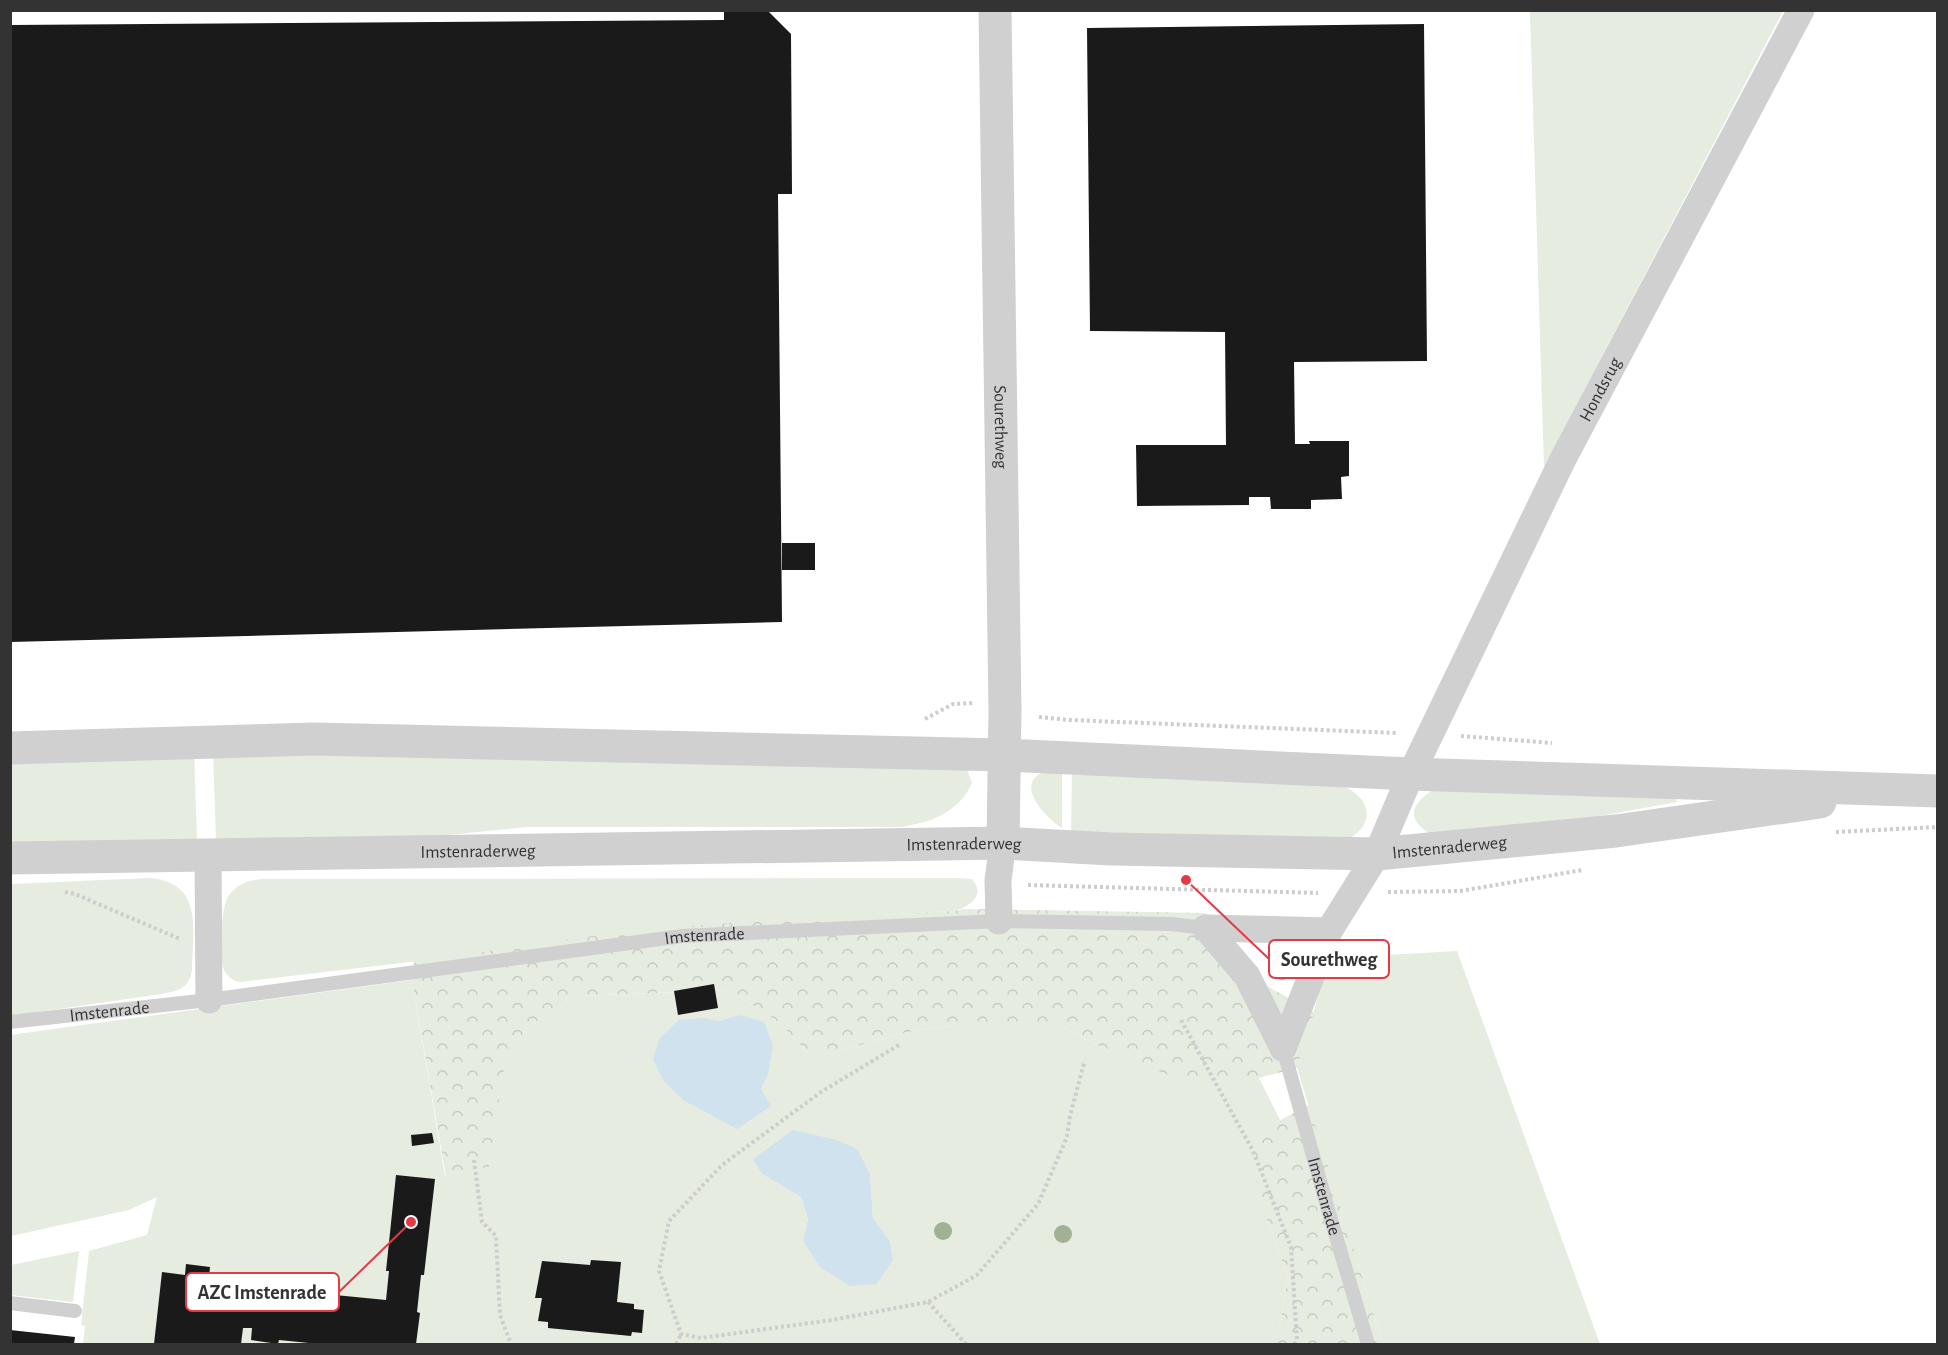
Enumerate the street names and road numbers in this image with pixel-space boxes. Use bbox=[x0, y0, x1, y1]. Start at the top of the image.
street label: Hondsrug bbox=[1577, 355, 1625, 425]
street label: Sourethweg bbox=[990, 385, 1010, 469]
street label: Imstenraderweg bbox=[1391, 834, 1508, 863]
street label: Imstenraderweg bbox=[906, 835, 1022, 854]
street label: Imstenraderweg bbox=[420, 842, 536, 862]
street label: Imstenrade bbox=[663, 925, 745, 948]
street label: Imstenrade bbox=[69, 999, 150, 1025]
street label: Imstenrade bbox=[1304, 1156, 1343, 1238]

